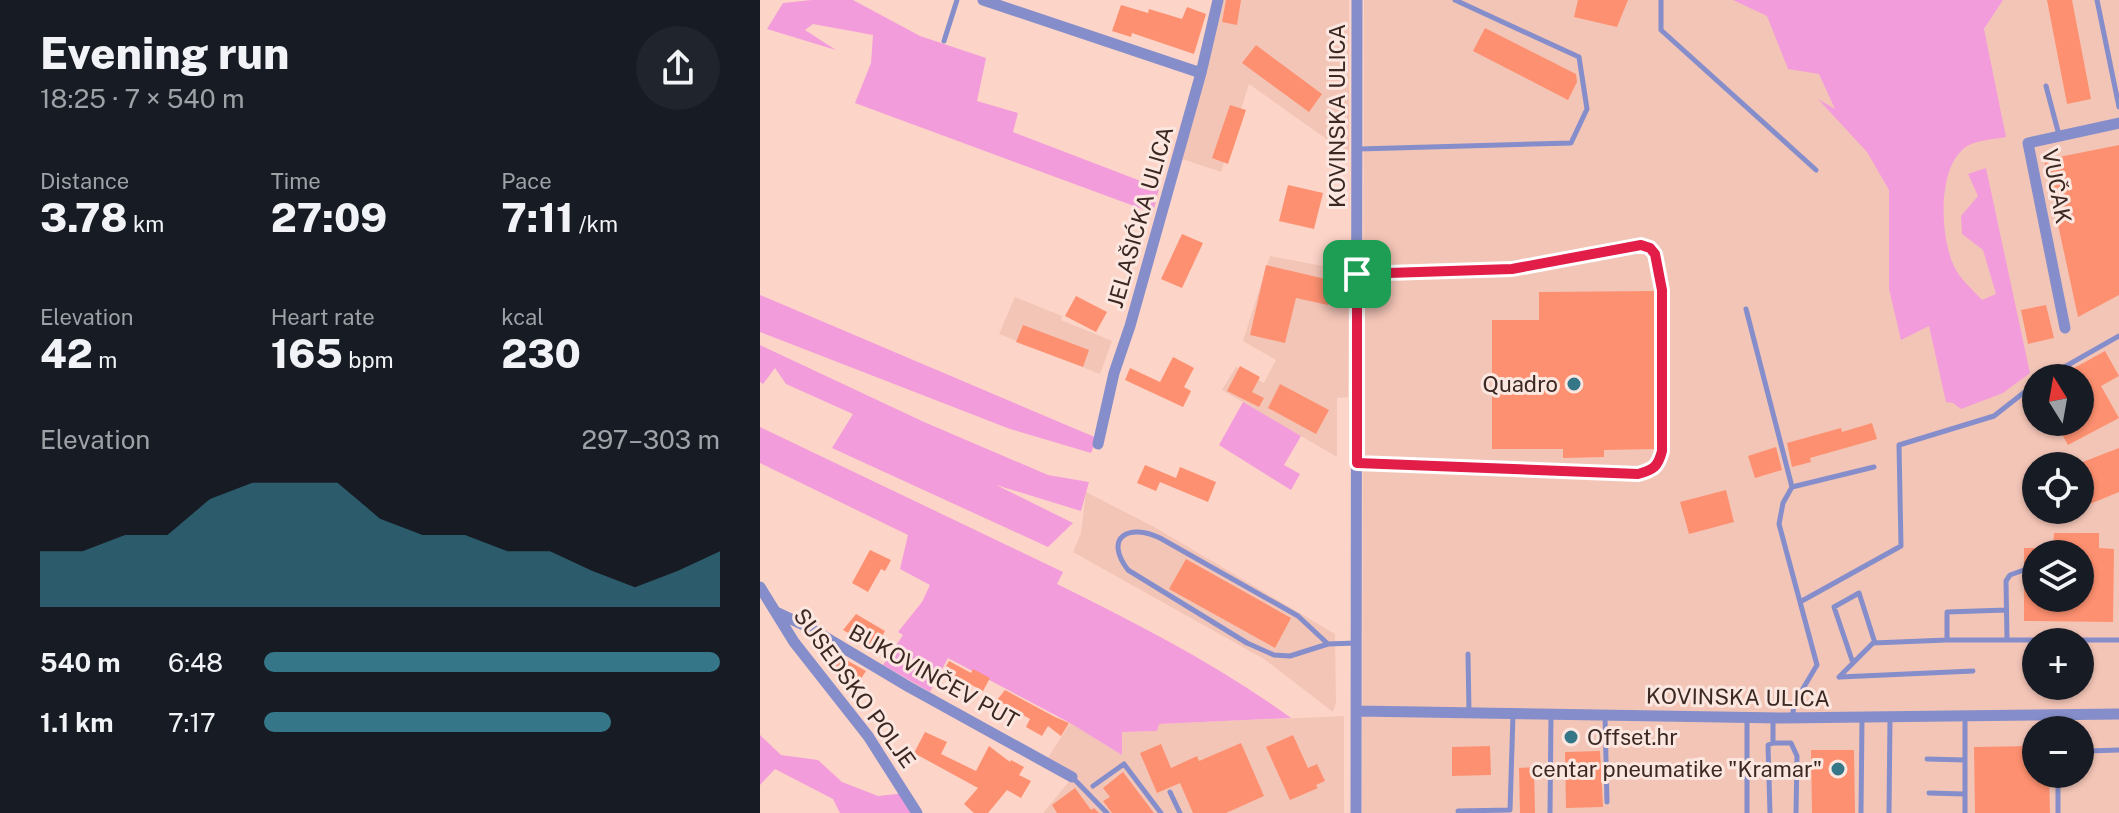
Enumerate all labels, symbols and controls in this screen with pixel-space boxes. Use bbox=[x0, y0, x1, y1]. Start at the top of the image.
street label: KOVINSKA ULICA bbox=[1324, 24, 1350, 208]
button: share bbox=[636, 26, 720, 110]
text: Evening run bbox=[40, 27, 289, 79]
text: 18:25 · 7 × 540 m bbox=[40, 83, 244, 114]
street label: JELAŠIĆKA ULICA bbox=[1101, 123, 1178, 311]
street label: VUČAK bbox=[2037, 146, 2077, 226]
text: Distance bbox=[40, 168, 129, 194]
text: Time bbox=[271, 168, 321, 194]
text: Pace bbox=[501, 168, 552, 194]
text: 3.78 bbox=[40, 194, 128, 241]
text: 27:09 bbox=[271, 194, 387, 241]
text: 7:11 bbox=[501, 194, 574, 241]
text: km bbox=[128, 211, 164, 237]
text: /km bbox=[574, 211, 618, 237]
pin bbox=[1323, 240, 1391, 308]
icon: arrive bbox=[1335, 252, 1379, 296]
text: Elevation bbox=[40, 304, 133, 330]
text: Heart rate bbox=[271, 304, 375, 330]
text: kcal bbox=[501, 304, 544, 330]
text: 42 bbox=[40, 330, 93, 377]
text: 165 bbox=[271, 330, 343, 377]
text: 230 bbox=[501, 330, 581, 377]
text: m bbox=[93, 347, 117, 373]
text: bpm bbox=[343, 347, 394, 373]
north arrow bbox=[2022, 364, 2094, 436]
map controls bbox=[2022, 364, 2094, 788]
place label: Quadro bbox=[1482, 371, 1558, 397]
marker: Quadro bbox=[1565, 375, 1583, 393]
text: Elevation bbox=[40, 424, 150, 455]
text: 297–303 m bbox=[582, 424, 720, 455]
button: locate bbox=[2022, 452, 2094, 524]
button: layers bbox=[2022, 540, 2094, 612]
street label: SUSEDSKO POLJE bbox=[788, 603, 922, 773]
street label: BUKOVINČEV PUT bbox=[845, 619, 1023, 733]
button: + bbox=[2022, 628, 2094, 700]
text: 540 m bbox=[40, 647, 121, 678]
text: 6:48 bbox=[168, 647, 223, 678]
street label: KOVINSKA ULICA bbox=[1646, 682, 1830, 712]
text: 1.1 km bbox=[40, 707, 113, 738]
text: 7:17 bbox=[168, 707, 216, 738]
button: − bbox=[2022, 716, 2094, 788]
place label: Offset.hr bbox=[1587, 724, 1678, 750]
marker: Offset.hr bbox=[1562, 728, 1580, 746]
place label: centar pneumatike "Kramar" bbox=[1531, 756, 1822, 782]
marker: centar pneumatike "Kramar" bbox=[1829, 760, 1847, 778]

